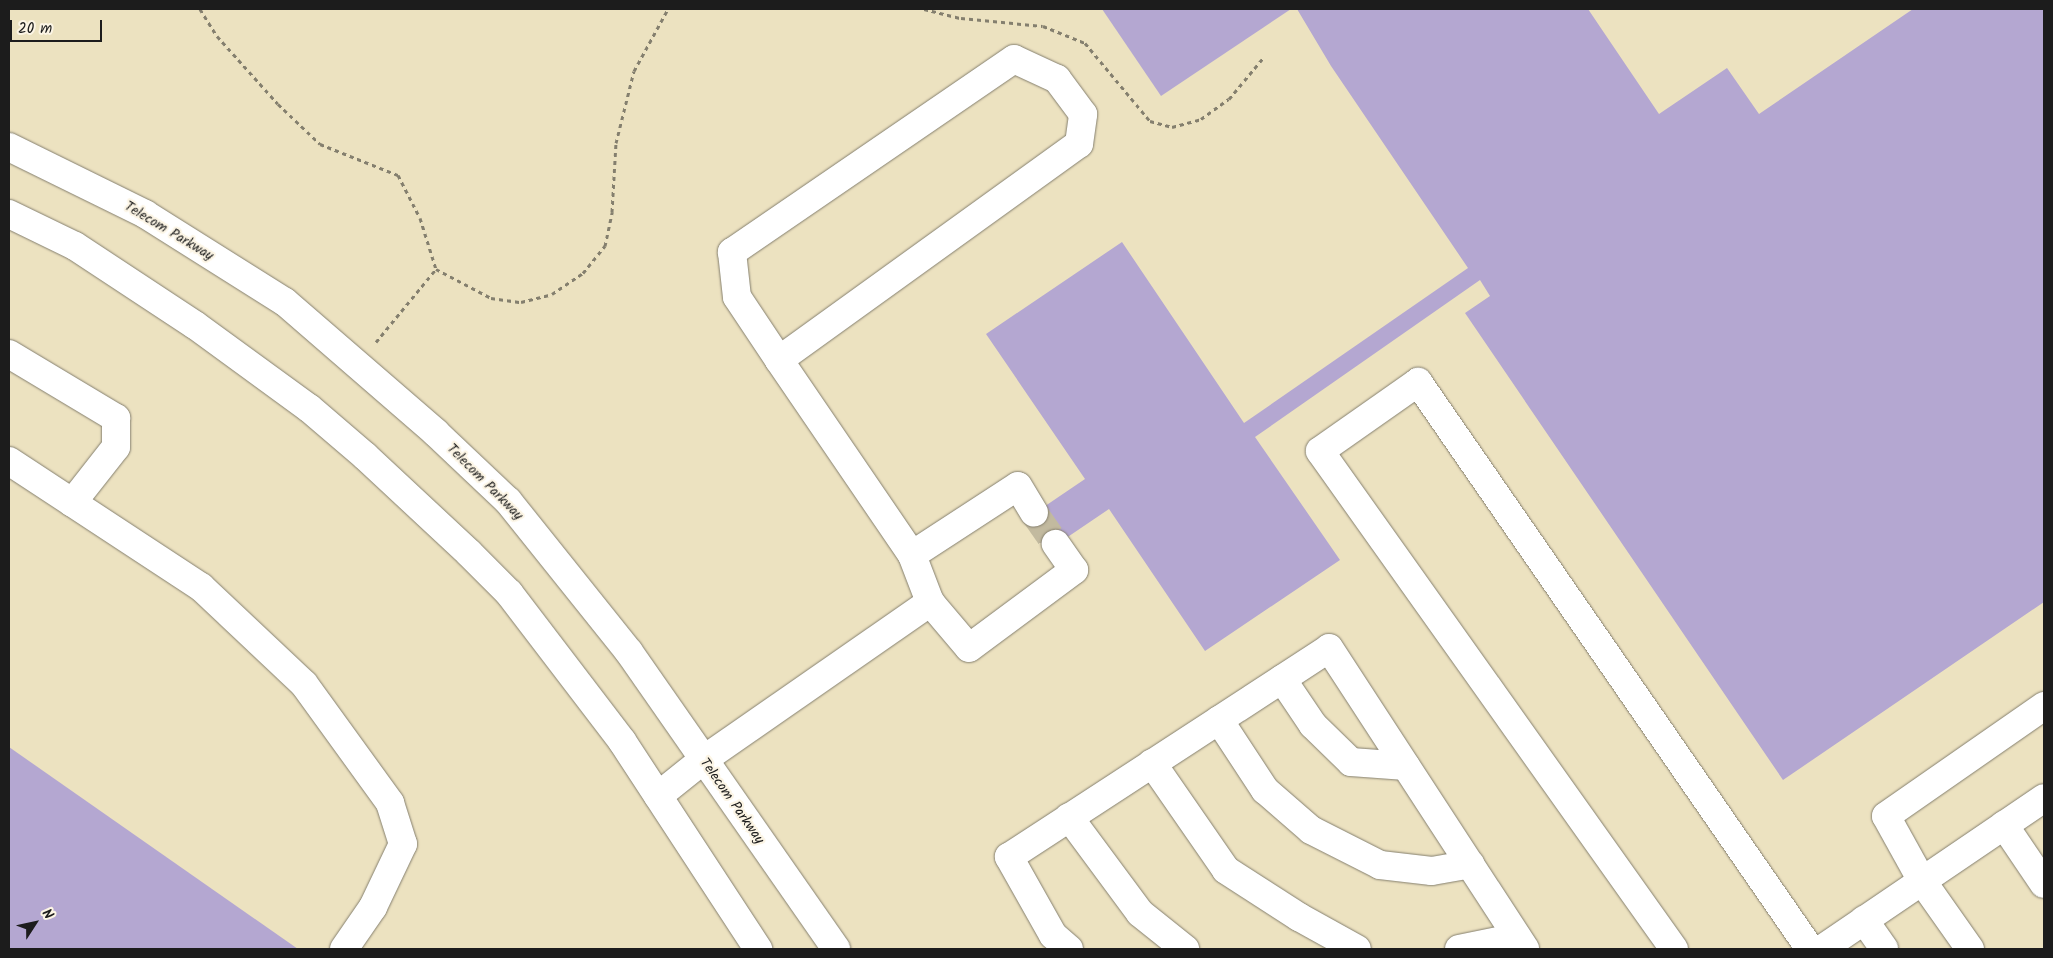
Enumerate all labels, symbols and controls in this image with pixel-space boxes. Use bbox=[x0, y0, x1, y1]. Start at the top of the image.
scale bar bbox=[12, 10, 105, 42]
text: 20 m bbox=[18, 17, 52, 41]
street label: Telecom Parkway bbox=[121, 198, 217, 264]
street label: Telecom Parkway bbox=[443, 440, 527, 524]
street label: Telecom Parkway bbox=[696, 755, 768, 847]
north arrow bbox=[10, 898, 60, 948]
text: N bbox=[36, 904, 59, 924]

